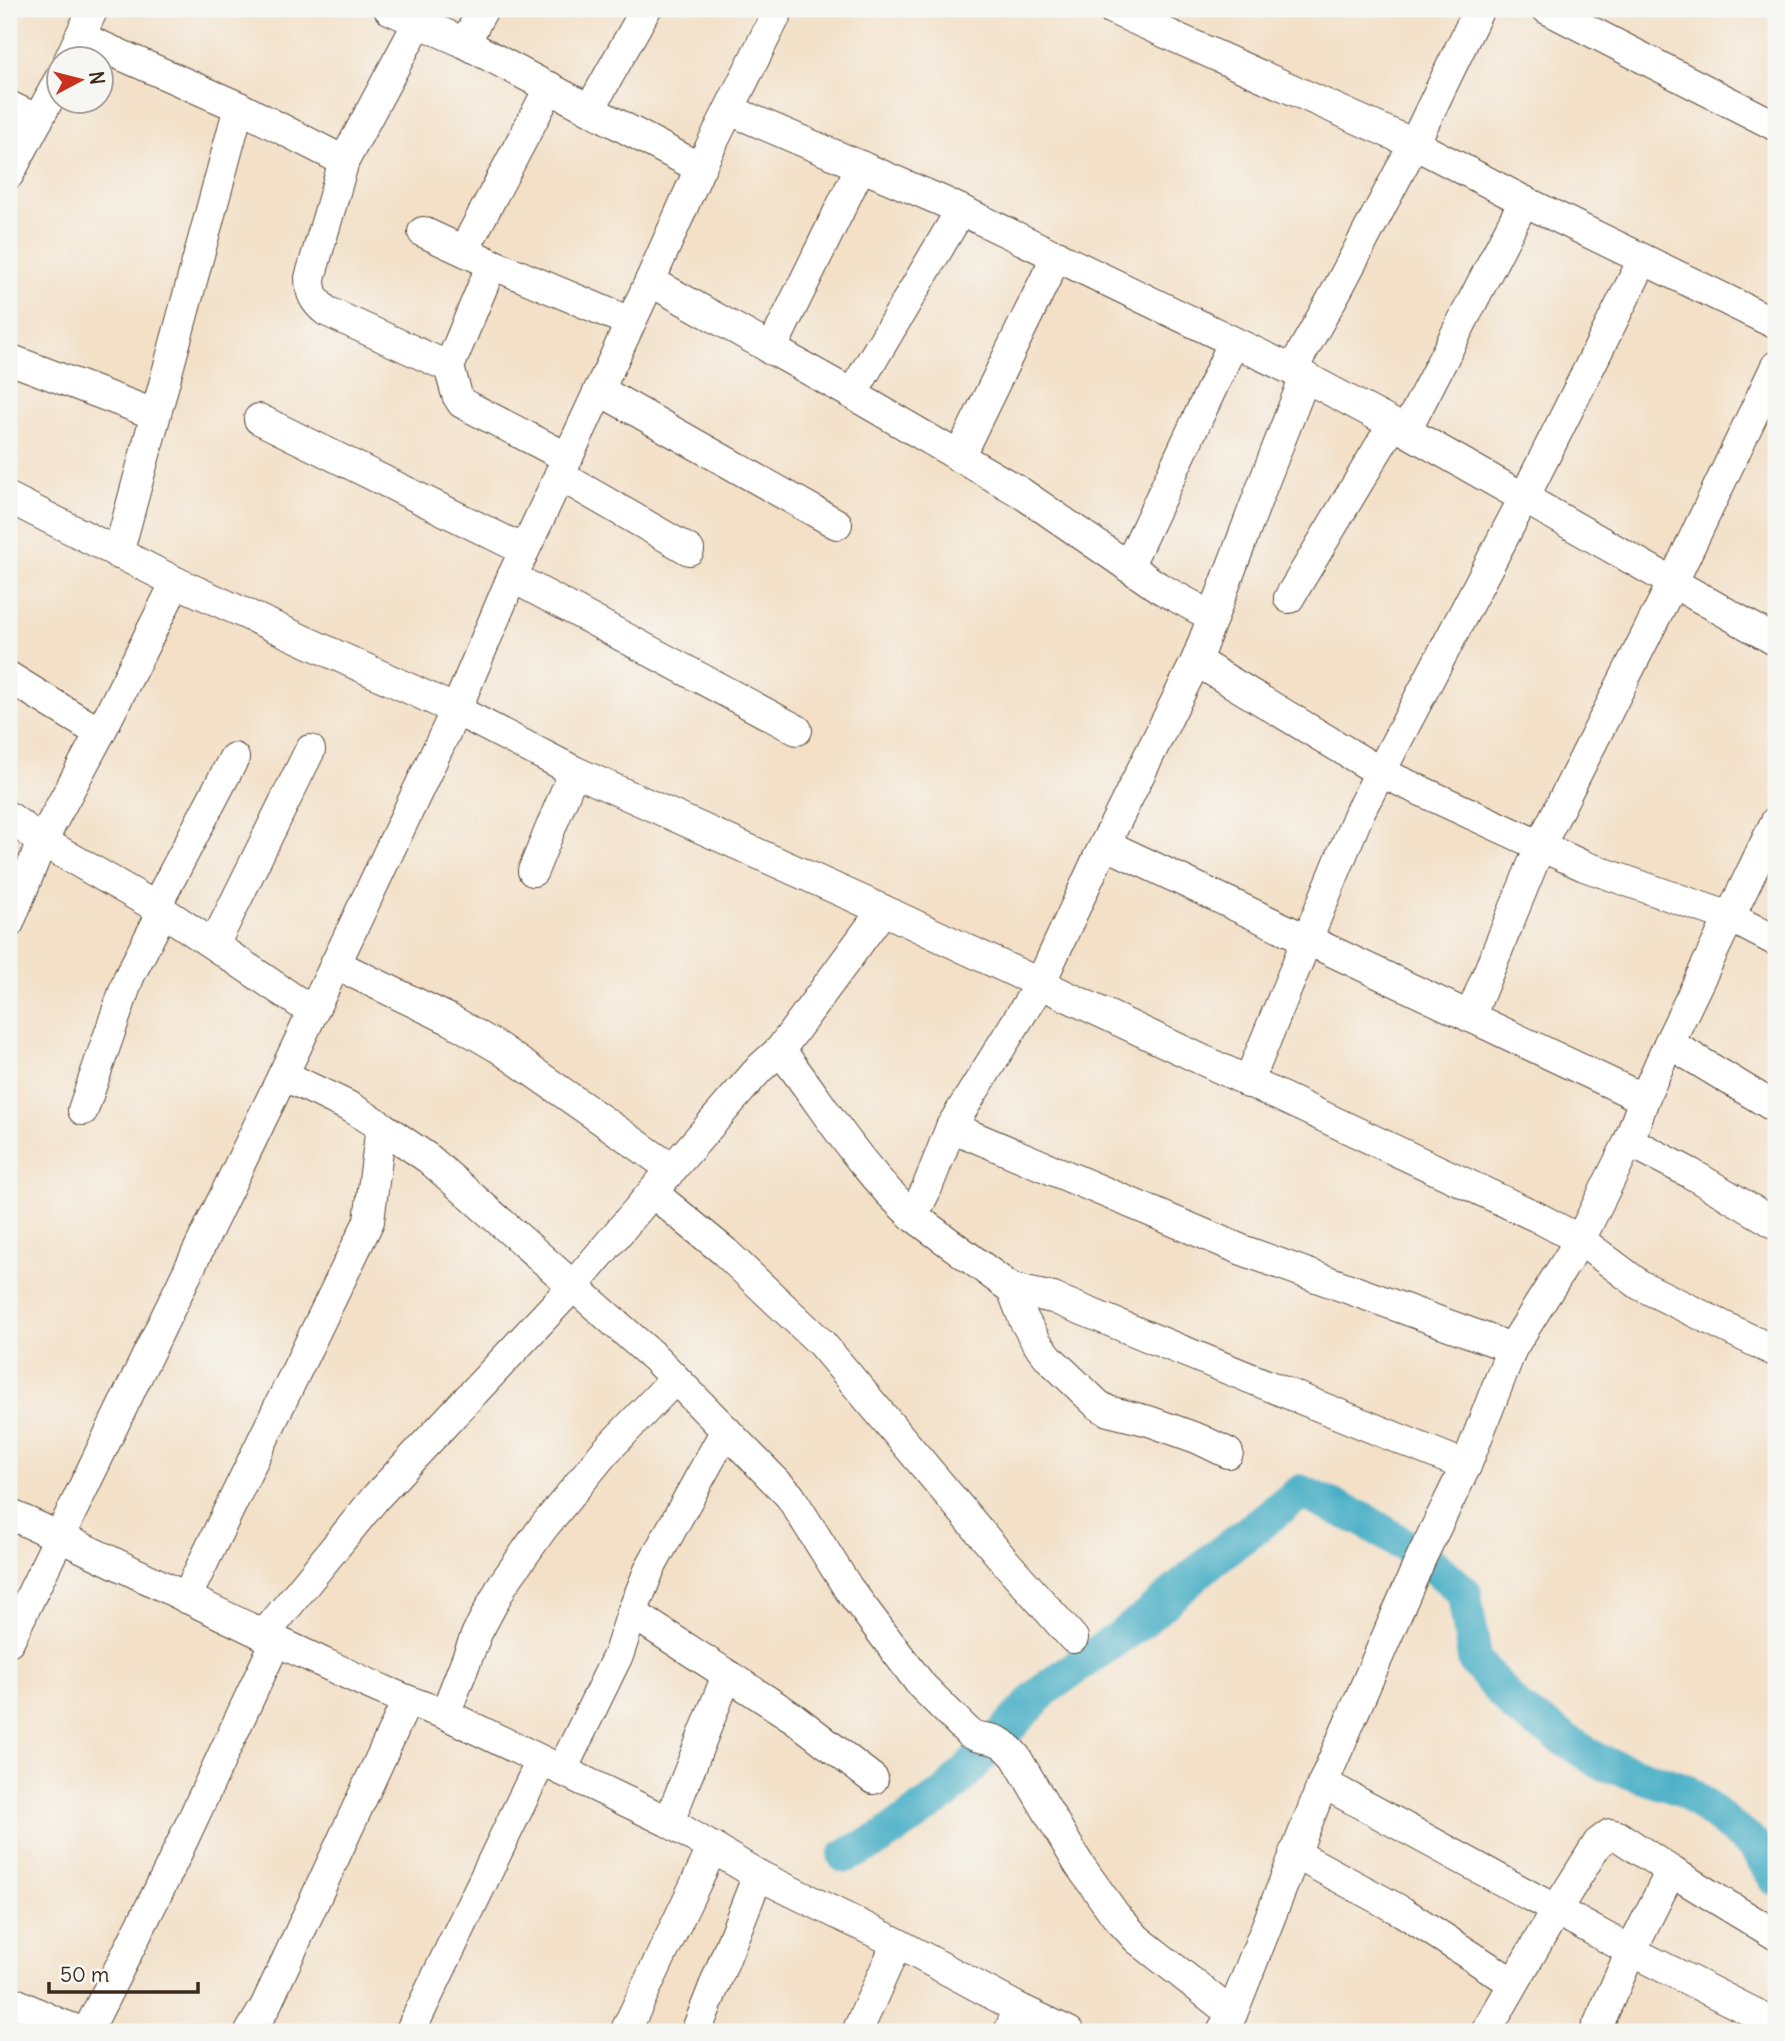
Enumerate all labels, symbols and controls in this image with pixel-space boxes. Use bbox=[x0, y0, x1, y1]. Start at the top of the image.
north arrow bbox=[46, 46, 116, 116]
text: N bbox=[84, 70, 110, 86]
scale bar bbox=[49, 1950, 198, 1994]
text: 50 m bbox=[60, 1961, 109, 1988]

